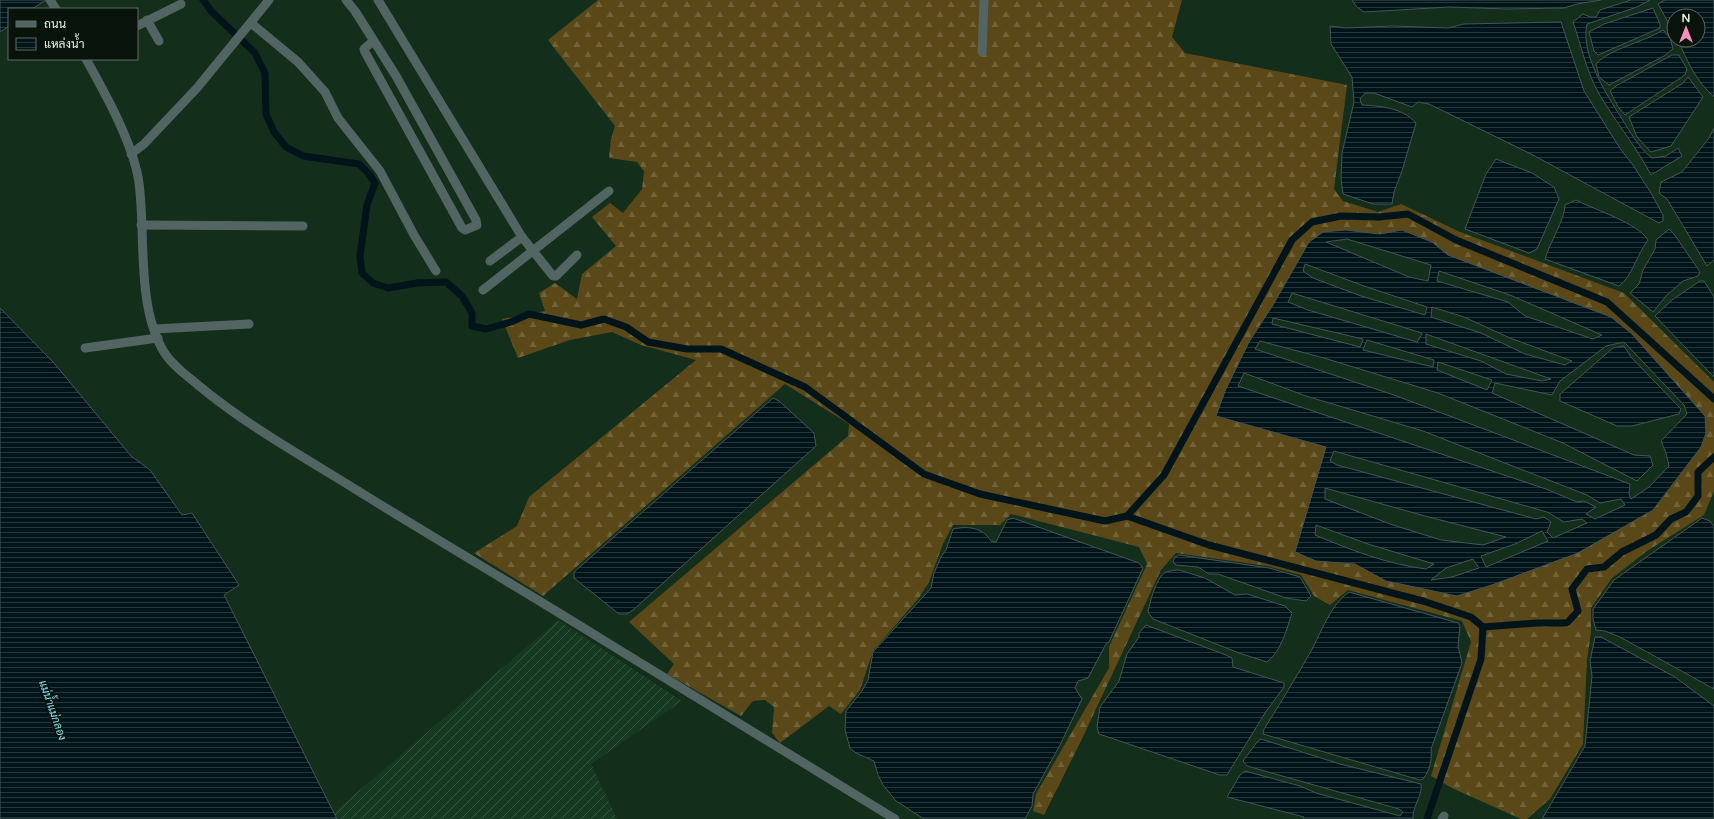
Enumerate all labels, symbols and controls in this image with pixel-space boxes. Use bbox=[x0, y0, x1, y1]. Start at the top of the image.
legend bbox=[8, 8, 138, 60]
north arrow bbox=[1666, 8, 1706, 48]
text: N bbox=[1682, 12, 1690, 25]
text: ถนน bbox=[44, 17, 67, 31]
text: แหล่งน้ำ bbox=[44, 33, 84, 51]
water label: แม่น้ำแม่กลอง bbox=[36, 677, 74, 742]

